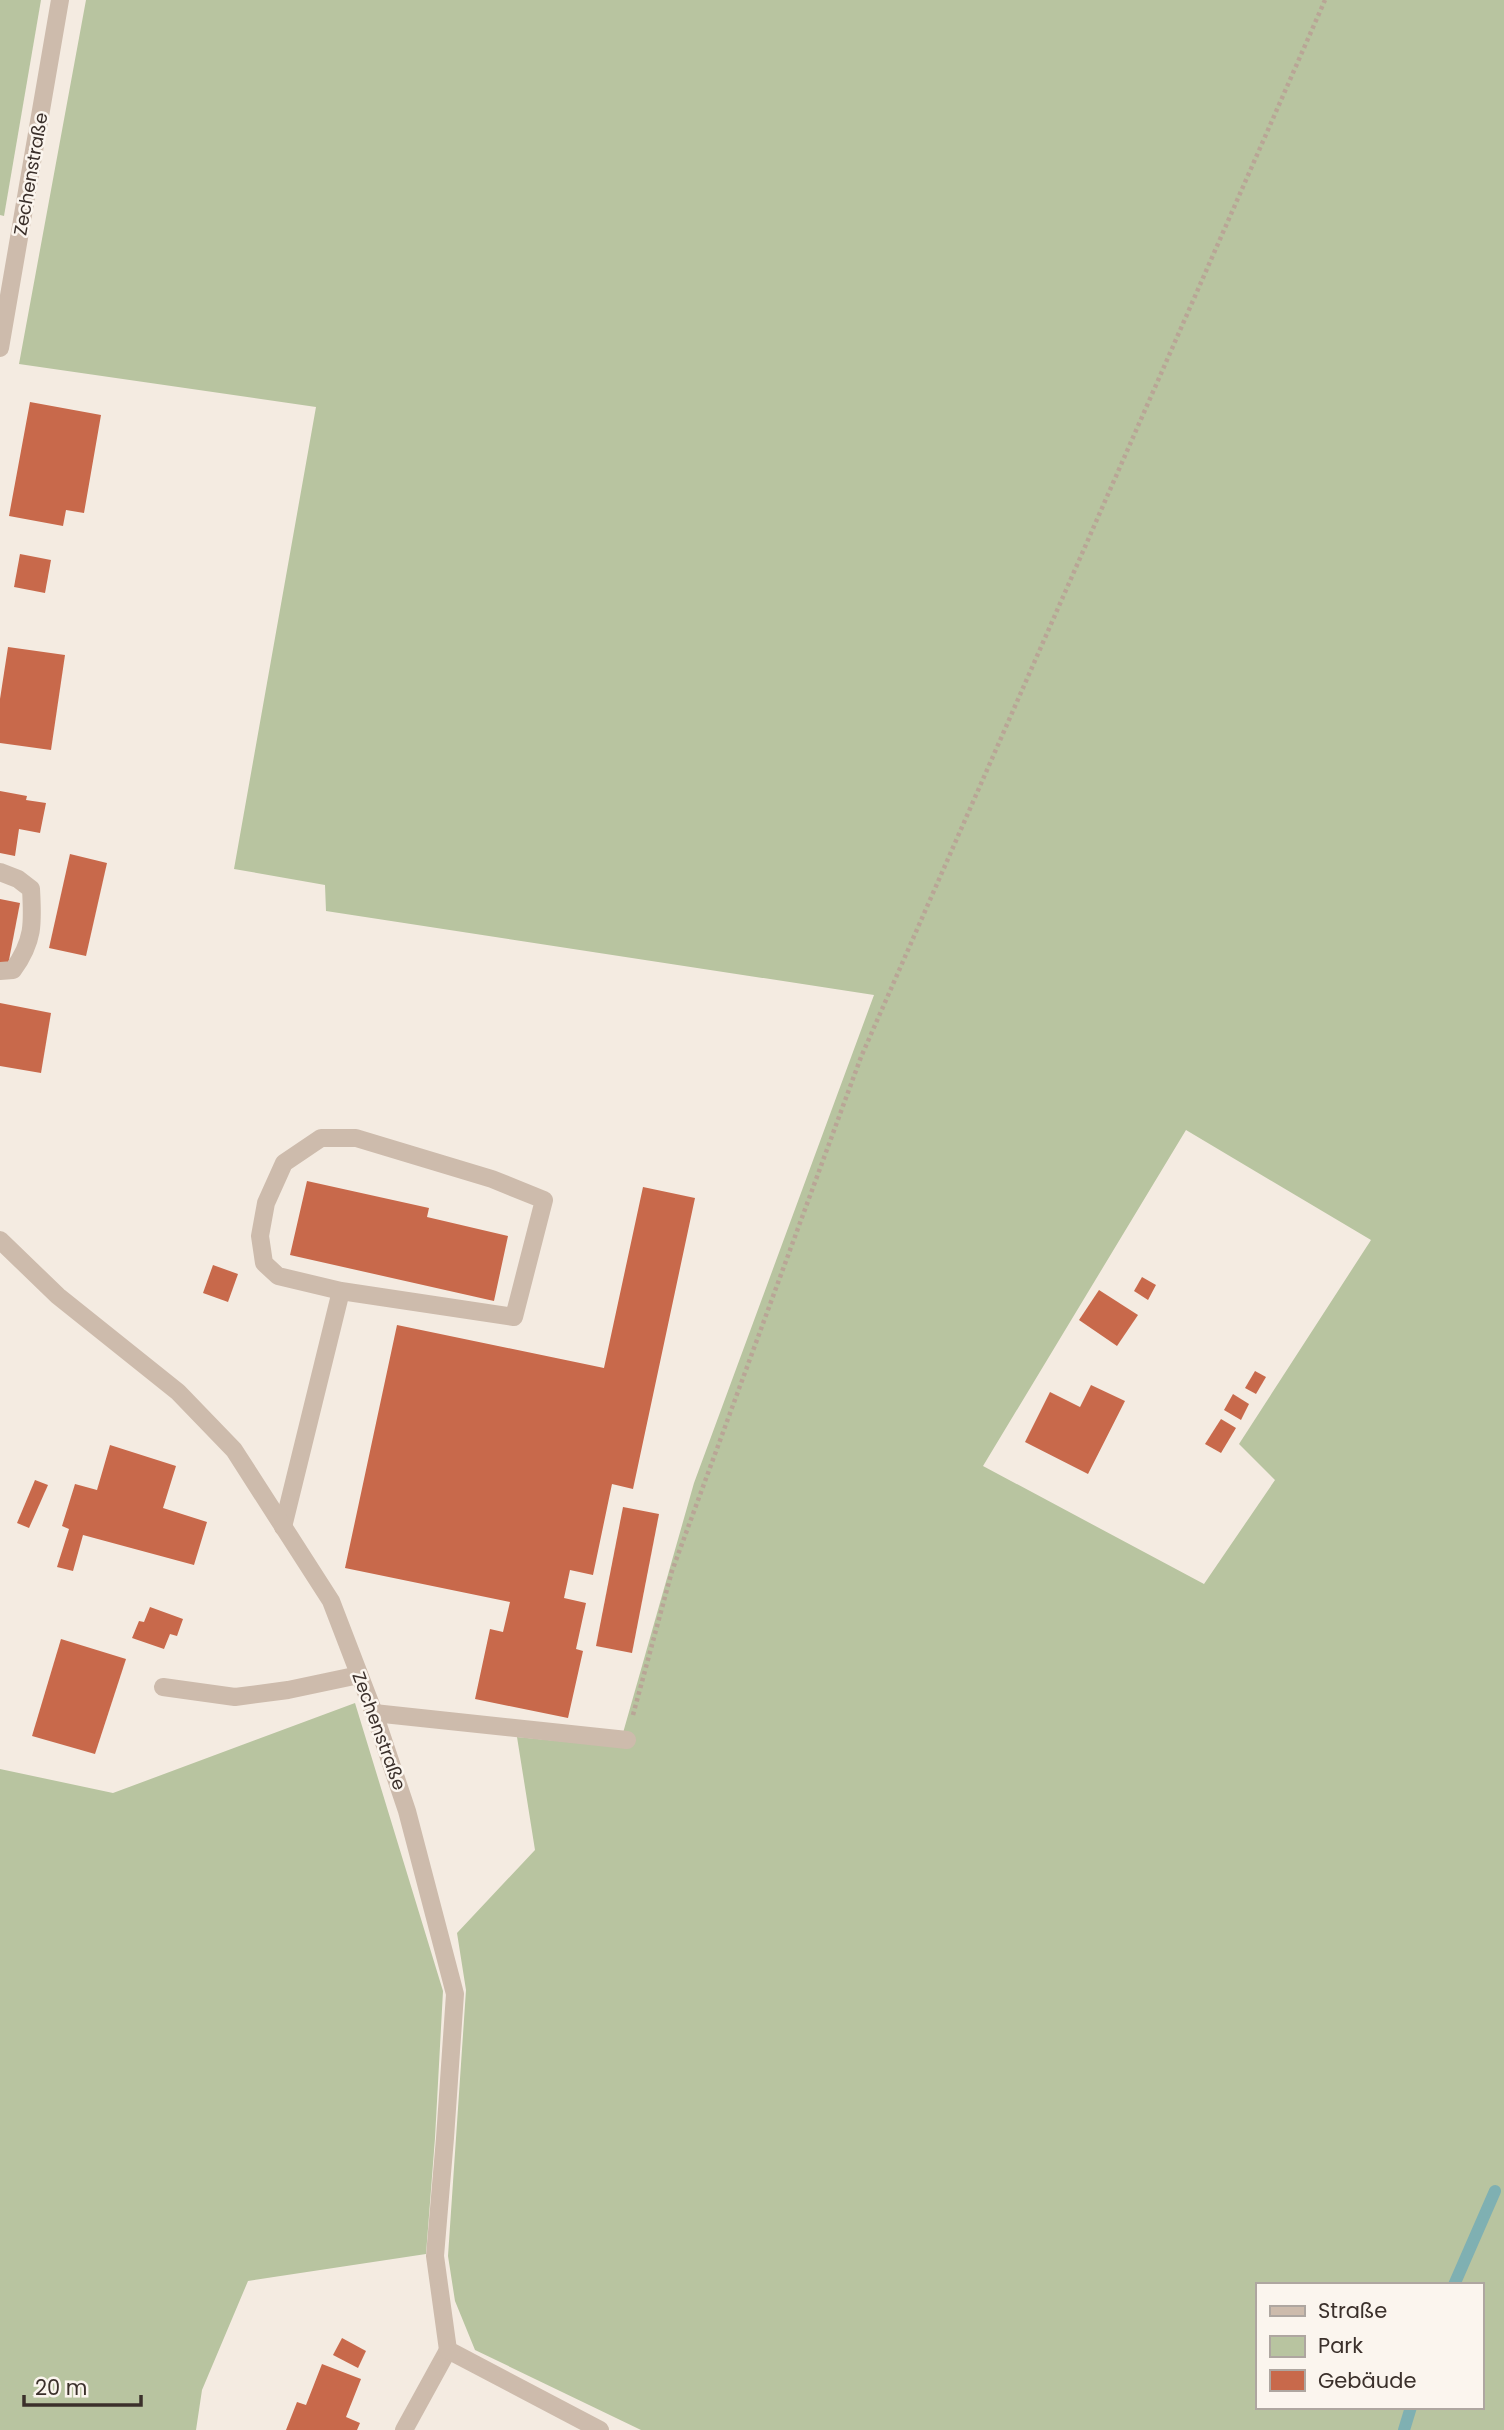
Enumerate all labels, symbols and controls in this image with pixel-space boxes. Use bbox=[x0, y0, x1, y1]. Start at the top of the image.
street label: Zechenstraße bbox=[7, 111, 54, 237]
street label: Zechenstraße bbox=[346, 1668, 412, 1793]
legend bbox=[1256, 2283, 1483, 2409]
text: Straße bbox=[1318, 2296, 1387, 2325]
text: Park bbox=[1318, 2331, 1363, 2360]
scale bar bbox=[24, 2364, 142, 2408]
text: Gebäude bbox=[1318, 2366, 1416, 2395]
text: 20 m bbox=[35, 2373, 88, 2402]

